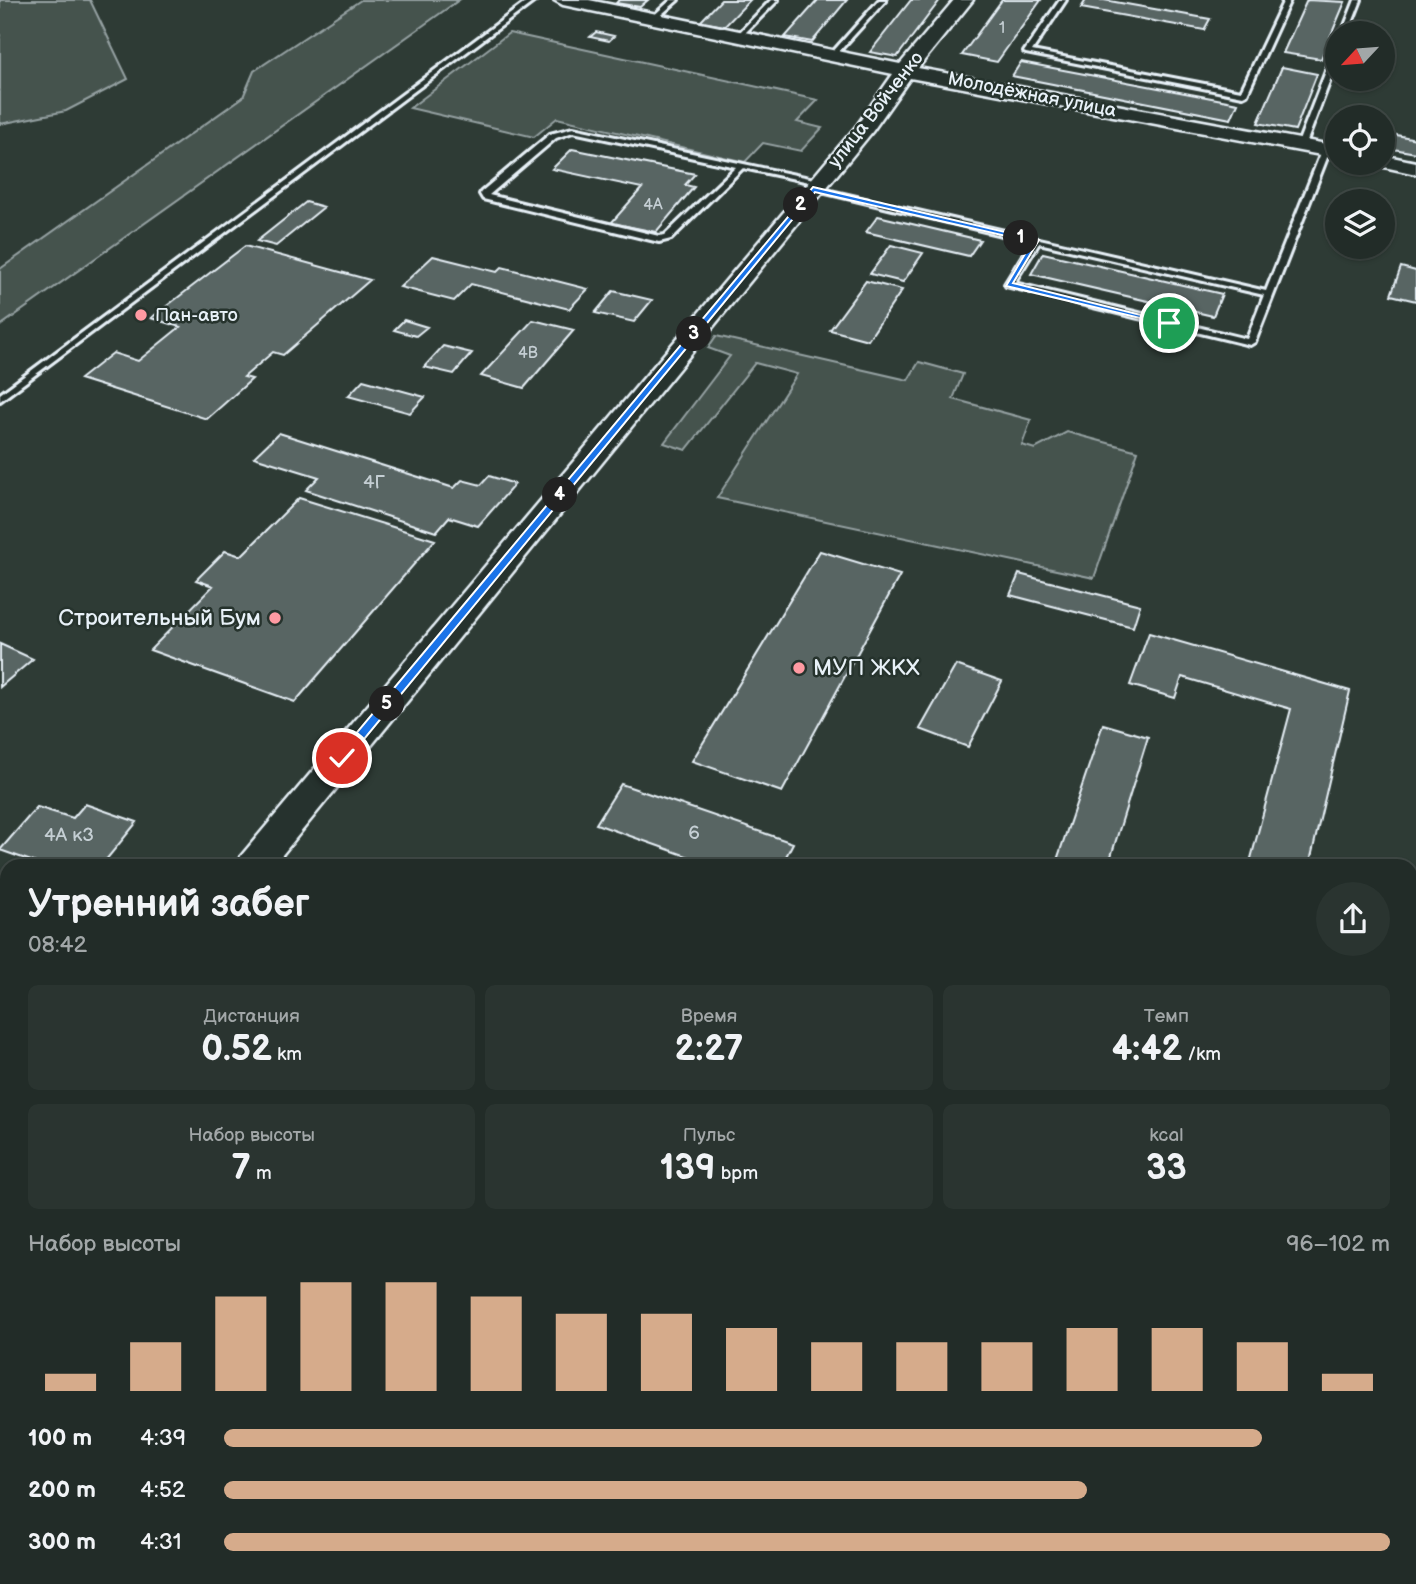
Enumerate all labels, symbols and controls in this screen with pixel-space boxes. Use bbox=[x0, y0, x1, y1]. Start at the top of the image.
house number: 1 bbox=[999, 19, 1005, 38]
north arrow bbox=[1325, 21, 1395, 91]
map controls bbox=[1325, 21, 1395, 259]
street label: улица Войченко bbox=[823, 47, 929, 173]
street label: Молодёжная улица bbox=[946, 67, 1118, 123]
button: locate bbox=[1325, 105, 1395, 175]
pin: 2 bbox=[784, 188, 818, 222]
button: layers bbox=[1325, 189, 1395, 259]
text: 2 bbox=[795, 193, 806, 216]
house number: 4А bbox=[643, 196, 663, 215]
pin: 1 bbox=[1004, 220, 1038, 256]
text: 1 bbox=[1017, 226, 1025, 249]
pin bbox=[1139, 293, 1199, 353]
place label: Пан-авто bbox=[155, 304, 238, 327]
icon: arrive bbox=[1150, 304, 1188, 342]
marker: Пан-авто bbox=[133, 307, 149, 323]
pin: 3 bbox=[676, 316, 712, 352]
text: 3 bbox=[688, 322, 699, 345]
house number: 4В bbox=[518, 344, 538, 363]
house number: 4Г bbox=[363, 471, 386, 494]
pin: 4 bbox=[542, 477, 578, 512]
text: 4 bbox=[554, 483, 565, 506]
place label: Строительный Бум bbox=[58, 604, 261, 632]
marker: Строительный Бум bbox=[267, 610, 283, 626]
place label: МУП ЖКХ bbox=[813, 654, 920, 682]
marker: МУП ЖКХ bbox=[791, 660, 807, 676]
pin: 5 bbox=[370, 686, 404, 722]
text: 5 bbox=[381, 692, 392, 715]
pin bbox=[312, 728, 372, 788]
icon: check bbox=[323, 739, 361, 777]
house number: 6 bbox=[688, 822, 700, 845]
house number: 4А к3 bbox=[44, 824, 94, 847]
text: Утренний забег bbox=[28, 882, 310, 927]
button: share bbox=[1316, 882, 1390, 956]
text: 08:42 bbox=[28, 931, 87, 959]
text: Дистанция bbox=[204, 1005, 300, 1028]
text: Время bbox=[681, 1005, 737, 1028]
text: Темп bbox=[1144, 1005, 1189, 1028]
text: 0.52 bbox=[201, 1028, 272, 1071]
text: 2:27 bbox=[675, 1028, 743, 1071]
text: 4:42 bbox=[1112, 1028, 1182, 1071]
text: km bbox=[272, 1043, 302, 1066]
text: /km bbox=[1182, 1043, 1221, 1066]
text: Набор высоты bbox=[188, 1124, 315, 1147]
text: Пульс bbox=[683, 1124, 735, 1147]
text: kcal bbox=[1149, 1124, 1183, 1147]
text: 7 bbox=[232, 1147, 251, 1190]
text: 139 bbox=[660, 1147, 716, 1190]
text: 33 bbox=[1146, 1147, 1187, 1190]
text: m bbox=[251, 1162, 272, 1185]
text: bpm bbox=[716, 1162, 758, 1185]
text: Набор высоты bbox=[28, 1230, 181, 1258]
text: 96–102 m bbox=[1286, 1230, 1390, 1258]
text: 100 m bbox=[28, 1424, 92, 1452]
text: 4:39 bbox=[140, 1424, 186, 1452]
text: 200 m bbox=[28, 1476, 96, 1504]
text: 4:52 bbox=[140, 1476, 185, 1504]
text: 300 m bbox=[28, 1528, 96, 1556]
text: 4:31 bbox=[140, 1528, 182, 1556]

